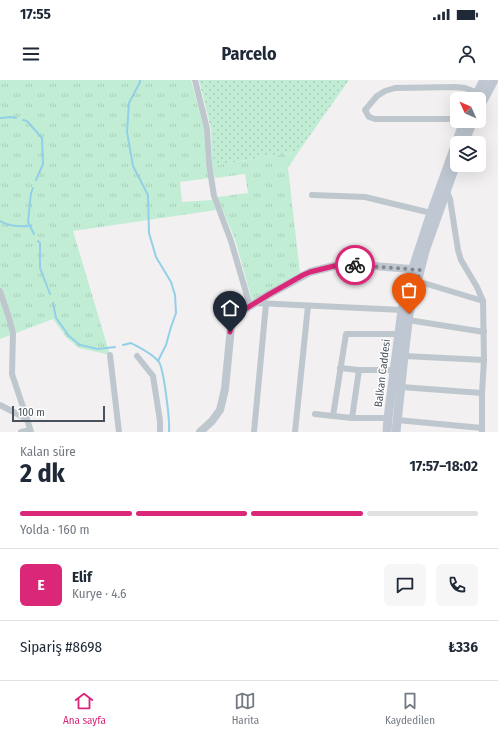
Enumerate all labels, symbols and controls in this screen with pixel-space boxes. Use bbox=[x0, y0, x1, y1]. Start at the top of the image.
text: 17:55 bbox=[20, 5, 51, 23]
icon: menu bbox=[20, 43, 42, 65]
text: Parcelo bbox=[221, 43, 277, 65]
icon: person bbox=[456, 43, 478, 65]
north arrow bbox=[450, 92, 486, 128]
map controls bbox=[450, 92, 486, 172]
button: layers bbox=[450, 136, 486, 172]
courier bbox=[335, 245, 375, 285]
icon: bike bbox=[344, 254, 366, 276]
pin bbox=[392, 273, 426, 314]
icon: bag bbox=[398, 279, 420, 301]
pin bbox=[213, 291, 247, 332]
icon: home bbox=[219, 297, 241, 319]
street label: Balkan Caddesi bbox=[372, 338, 393, 408]
scale bar bbox=[12, 404, 105, 423]
text: 100 m bbox=[18, 406, 45, 419]
text: Kalan süre bbox=[20, 444, 76, 459]
text: 17:57–18:02 bbox=[410, 457, 478, 475]
text: 2 dk bbox=[20, 458, 65, 489]
text: Yolda · 160 m bbox=[20, 522, 89, 537]
button: chat bbox=[384, 564, 426, 606]
button: phone bbox=[436, 564, 478, 606]
text: Elif bbox=[72, 568, 92, 586]
text: E bbox=[37, 576, 45, 594]
text: Kurye · 4.6 bbox=[72, 586, 127, 601]
text: Sipariş #8698 bbox=[20, 638, 102, 656]
text: ₺336 bbox=[448, 638, 478, 656]
tab: Ana sayfa bbox=[63, 690, 106, 727]
tab: Harita bbox=[232, 690, 259, 727]
tab: Kaydedilen bbox=[385, 690, 435, 727]

